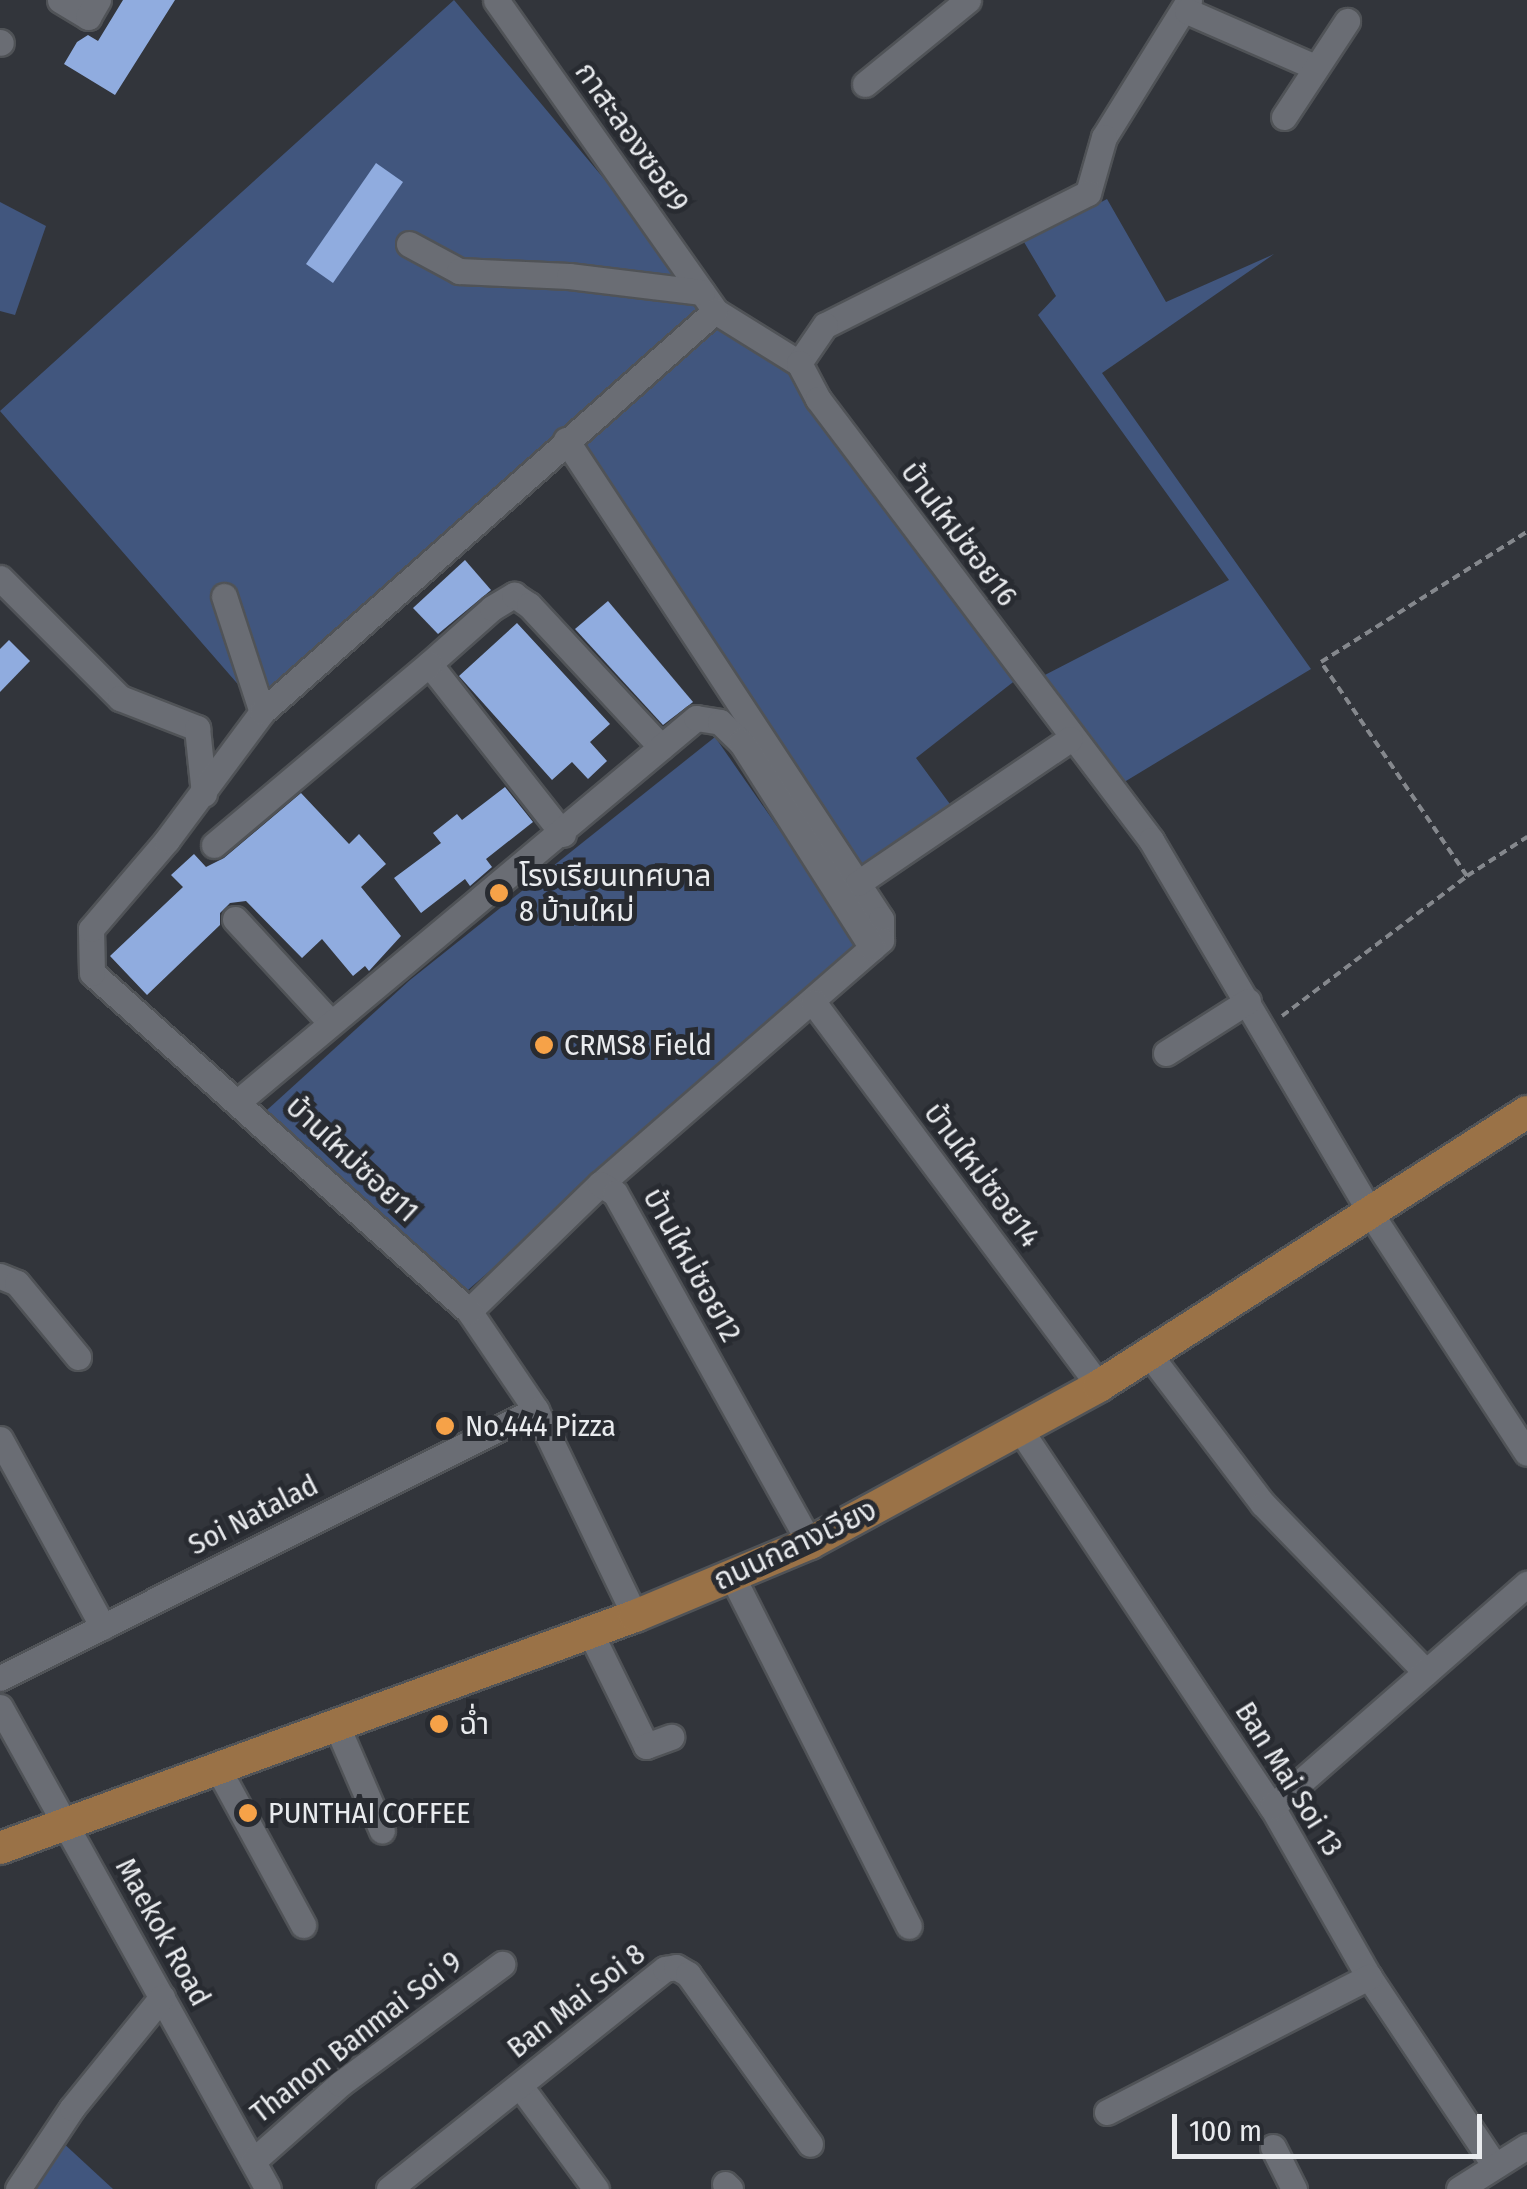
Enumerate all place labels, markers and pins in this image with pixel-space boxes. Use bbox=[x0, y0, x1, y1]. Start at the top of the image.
place label: โรงเรียนเทศบาล 8 บ้านใหม่ bbox=[519, 858, 711, 928]
marker: โรงเรียนเทศบาล 8 บ้านใหม่ bbox=[488, 882, 510, 904]
place label: CRMS8 Field bbox=[564, 1027, 712, 1063]
marker: CRMS8 Field bbox=[533, 1034, 555, 1056]
place label: No.444 Pizza bbox=[465, 1408, 616, 1444]
marker: No.444 Pizza bbox=[434, 1415, 456, 1437]
place label: ฉ่ำ bbox=[459, 1706, 489, 1742]
marker: ฉ่ำ bbox=[428, 1713, 450, 1735]
place label: PUNTHAI COFFEE bbox=[268, 1795, 470, 1831]
marker: PUNTHAI COFFEE bbox=[237, 1802, 259, 1824]

